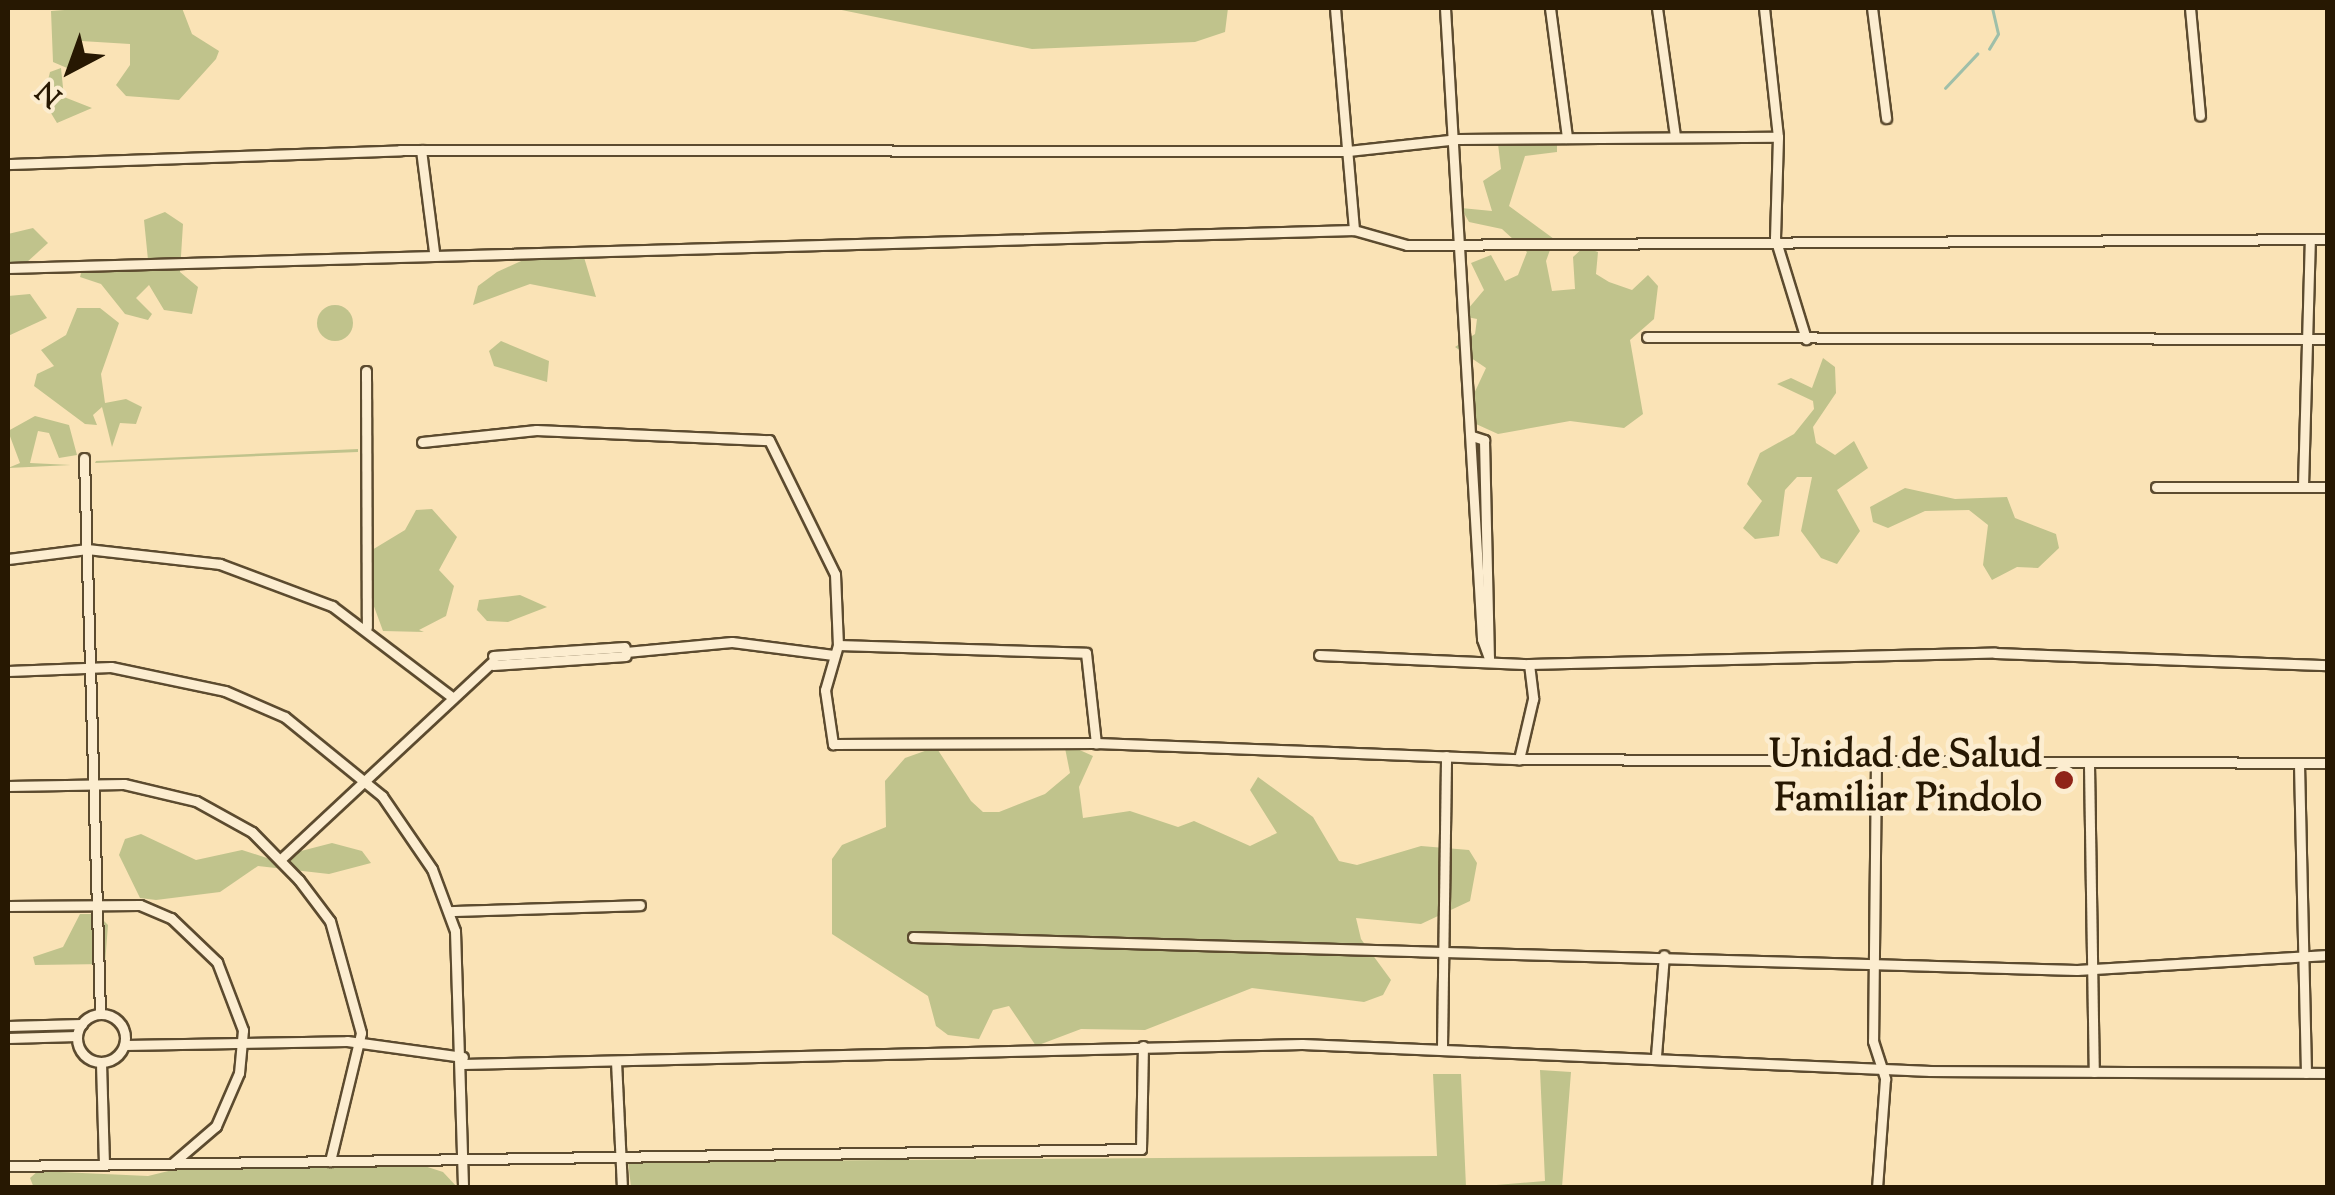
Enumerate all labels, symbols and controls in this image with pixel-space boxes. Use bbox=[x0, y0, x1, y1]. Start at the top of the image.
north arrow bbox=[20, 20, 120, 120]
text: N bbox=[29, 70, 72, 115]
place label: Unidad de Salud Familiar Pindolo bbox=[1769, 735, 2042, 824]
marker: Unidad de Salud Familiar Pindolo bbox=[2051, 767, 2077, 793]

